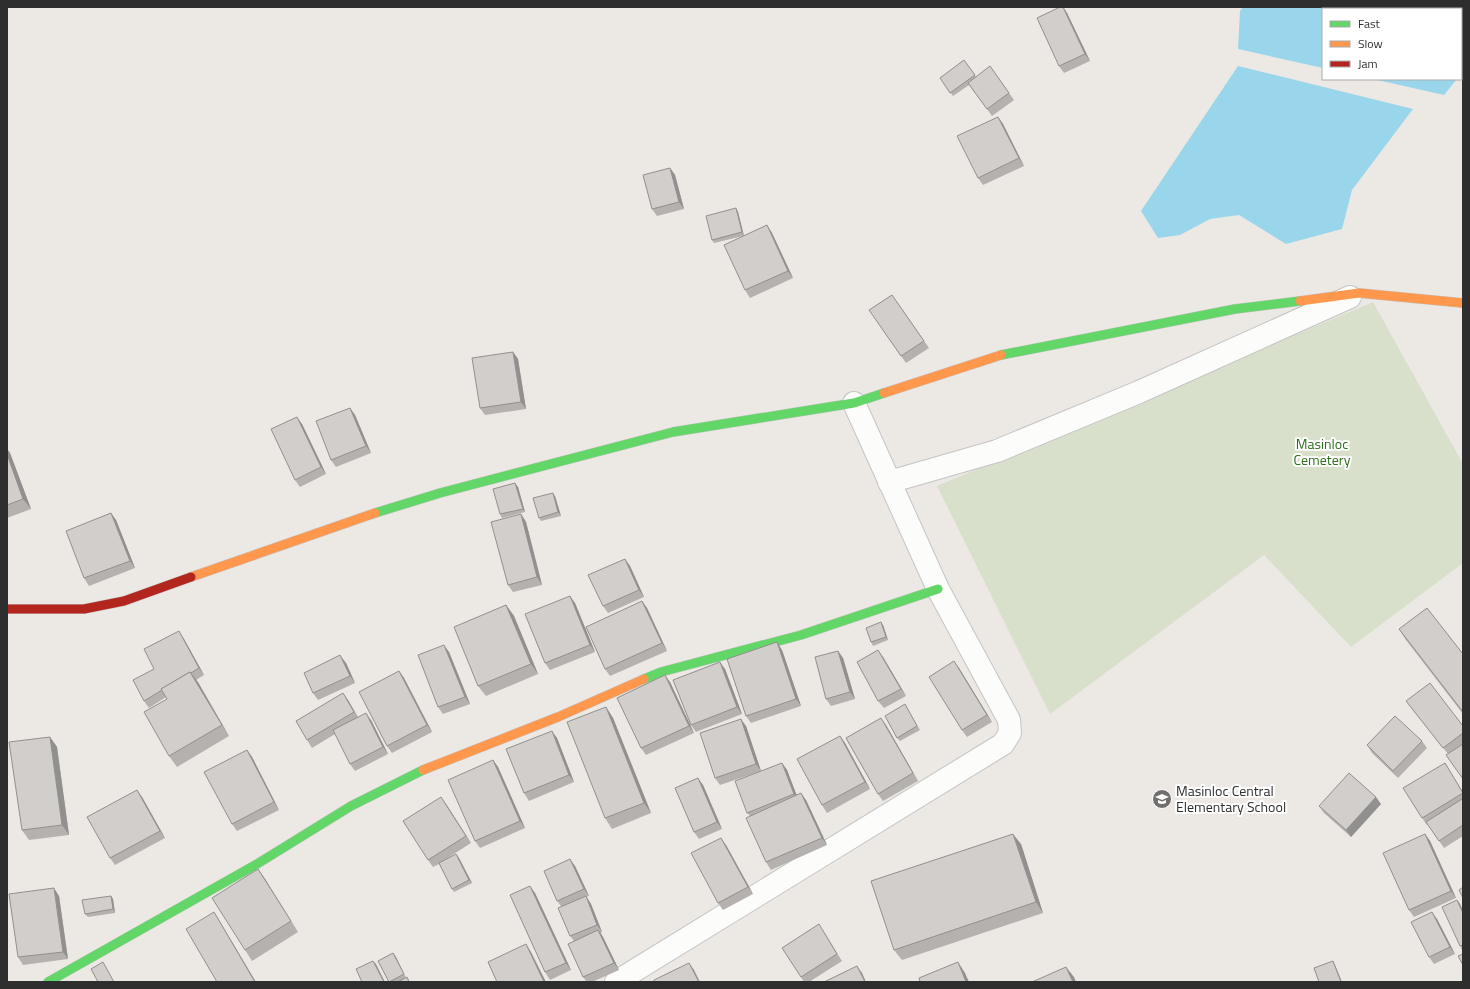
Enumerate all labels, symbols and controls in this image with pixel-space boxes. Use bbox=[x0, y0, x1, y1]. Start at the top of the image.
legend bbox=[1322, 8, 1462, 80]
text: Fast bbox=[1358, 14, 1381, 33]
text: Slow bbox=[1358, 34, 1383, 53]
text: Jam bbox=[1358, 54, 1378, 73]
park label: Masinloc Cemetery bbox=[1294, 433, 1351, 470]
place label: Masinloc Central Elementary School bbox=[1176, 780, 1286, 817]
school or university icon: Masinloc Central Elementary School bbox=[1151, 788, 1173, 810]

